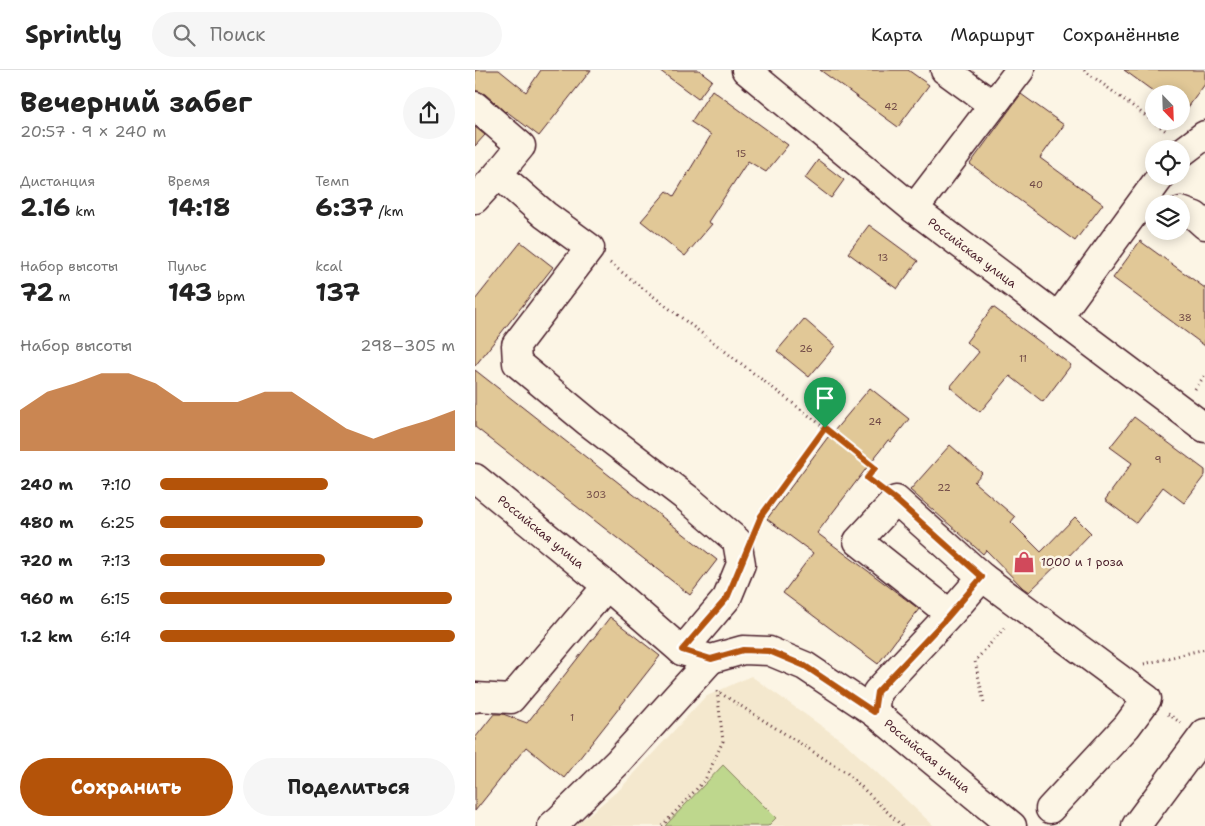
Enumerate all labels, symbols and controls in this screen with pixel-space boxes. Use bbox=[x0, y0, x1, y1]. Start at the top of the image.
search box bbox=[152, 12, 502, 57]
text: Sprintly bbox=[25, 19, 122, 51]
icon: search bbox=[170, 21, 198, 49]
text: Поиск bbox=[210, 22, 265, 47]
text: Карта bbox=[871, 23, 922, 47]
text: Маршрут bbox=[950, 23, 1034, 47]
text: Сохранённые bbox=[1062, 23, 1180, 47]
text: Вечерний забег bbox=[20, 83, 252, 121]
north arrow bbox=[1145, 85, 1190, 130]
map controls bbox=[1145, 85, 1190, 240]
button: share bbox=[403, 87, 455, 139]
house number: 42 bbox=[884, 100, 898, 113]
text: 20:57 · 9 × 240 m bbox=[20, 121, 166, 142]
button: locate bbox=[1145, 140, 1190, 185]
house number: 15 bbox=[736, 147, 746, 160]
text: Дистанция bbox=[20, 172, 95, 190]
text: Время bbox=[168, 172, 210, 190]
text: Темп bbox=[315, 172, 349, 190]
house number: 40 bbox=[1029, 178, 1043, 191]
text: 2.16 bbox=[20, 190, 70, 224]
text: 14:18 bbox=[168, 190, 230, 224]
text: 6:37 bbox=[315, 190, 374, 224]
button: layers bbox=[1145, 195, 1190, 240]
text: km bbox=[70, 202, 95, 220]
text: /km bbox=[374, 202, 404, 220]
street label: Российская улица bbox=[925, 214, 1020, 292]
house number: 13 bbox=[878, 251, 888, 264]
text: Набор высоты bbox=[20, 257, 118, 275]
text: Пульс bbox=[168, 257, 207, 275]
text: kcal bbox=[315, 257, 343, 275]
text: 72 bbox=[20, 275, 54, 309]
text: 143 bbox=[168, 275, 212, 309]
text: 137 bbox=[315, 275, 360, 309]
text: m bbox=[54, 287, 71, 305]
text: bpm bbox=[212, 287, 245, 305]
house number: 38 bbox=[1178, 311, 1192, 324]
text: Набор высоты bbox=[20, 335, 132, 356]
text: 298–305 m bbox=[360, 335, 455, 356]
house number: 26 bbox=[799, 342, 813, 355]
house number: 11 bbox=[1019, 352, 1027, 365]
pin bbox=[804, 377, 846, 428]
icon: arrive bbox=[811, 384, 839, 412]
house number: 24 bbox=[868, 415, 882, 428]
house number: 9 bbox=[1155, 453, 1162, 466]
text: 240 m bbox=[20, 474, 73, 495]
text: 7:10 bbox=[100, 474, 131, 495]
house number: 22 bbox=[937, 481, 951, 494]
house number: 303 bbox=[586, 488, 606, 501]
street label: Российская улица bbox=[494, 492, 588, 572]
text: 480 m bbox=[20, 512, 74, 533]
text: 6:25 bbox=[100, 512, 135, 533]
shop icon: 1000 и 1 роза bbox=[1011, 549, 1037, 575]
text: 720 m bbox=[20, 550, 73, 571]
text: 7:13 bbox=[100, 550, 131, 571]
place label: 1000 и 1 роза bbox=[1041, 554, 1124, 570]
text: 960 m bbox=[20, 588, 73, 609]
text: 6:15 bbox=[100, 588, 130, 609]
text: 1.2 km bbox=[20, 626, 73, 647]
text: 6:14 bbox=[100, 626, 131, 647]
house number: 1 bbox=[570, 711, 574, 724]
street label: Российская улица bbox=[881, 716, 974, 797]
button: Сохранить bbox=[20, 758, 233, 816]
button: Поделиться bbox=[243, 758, 455, 816]

